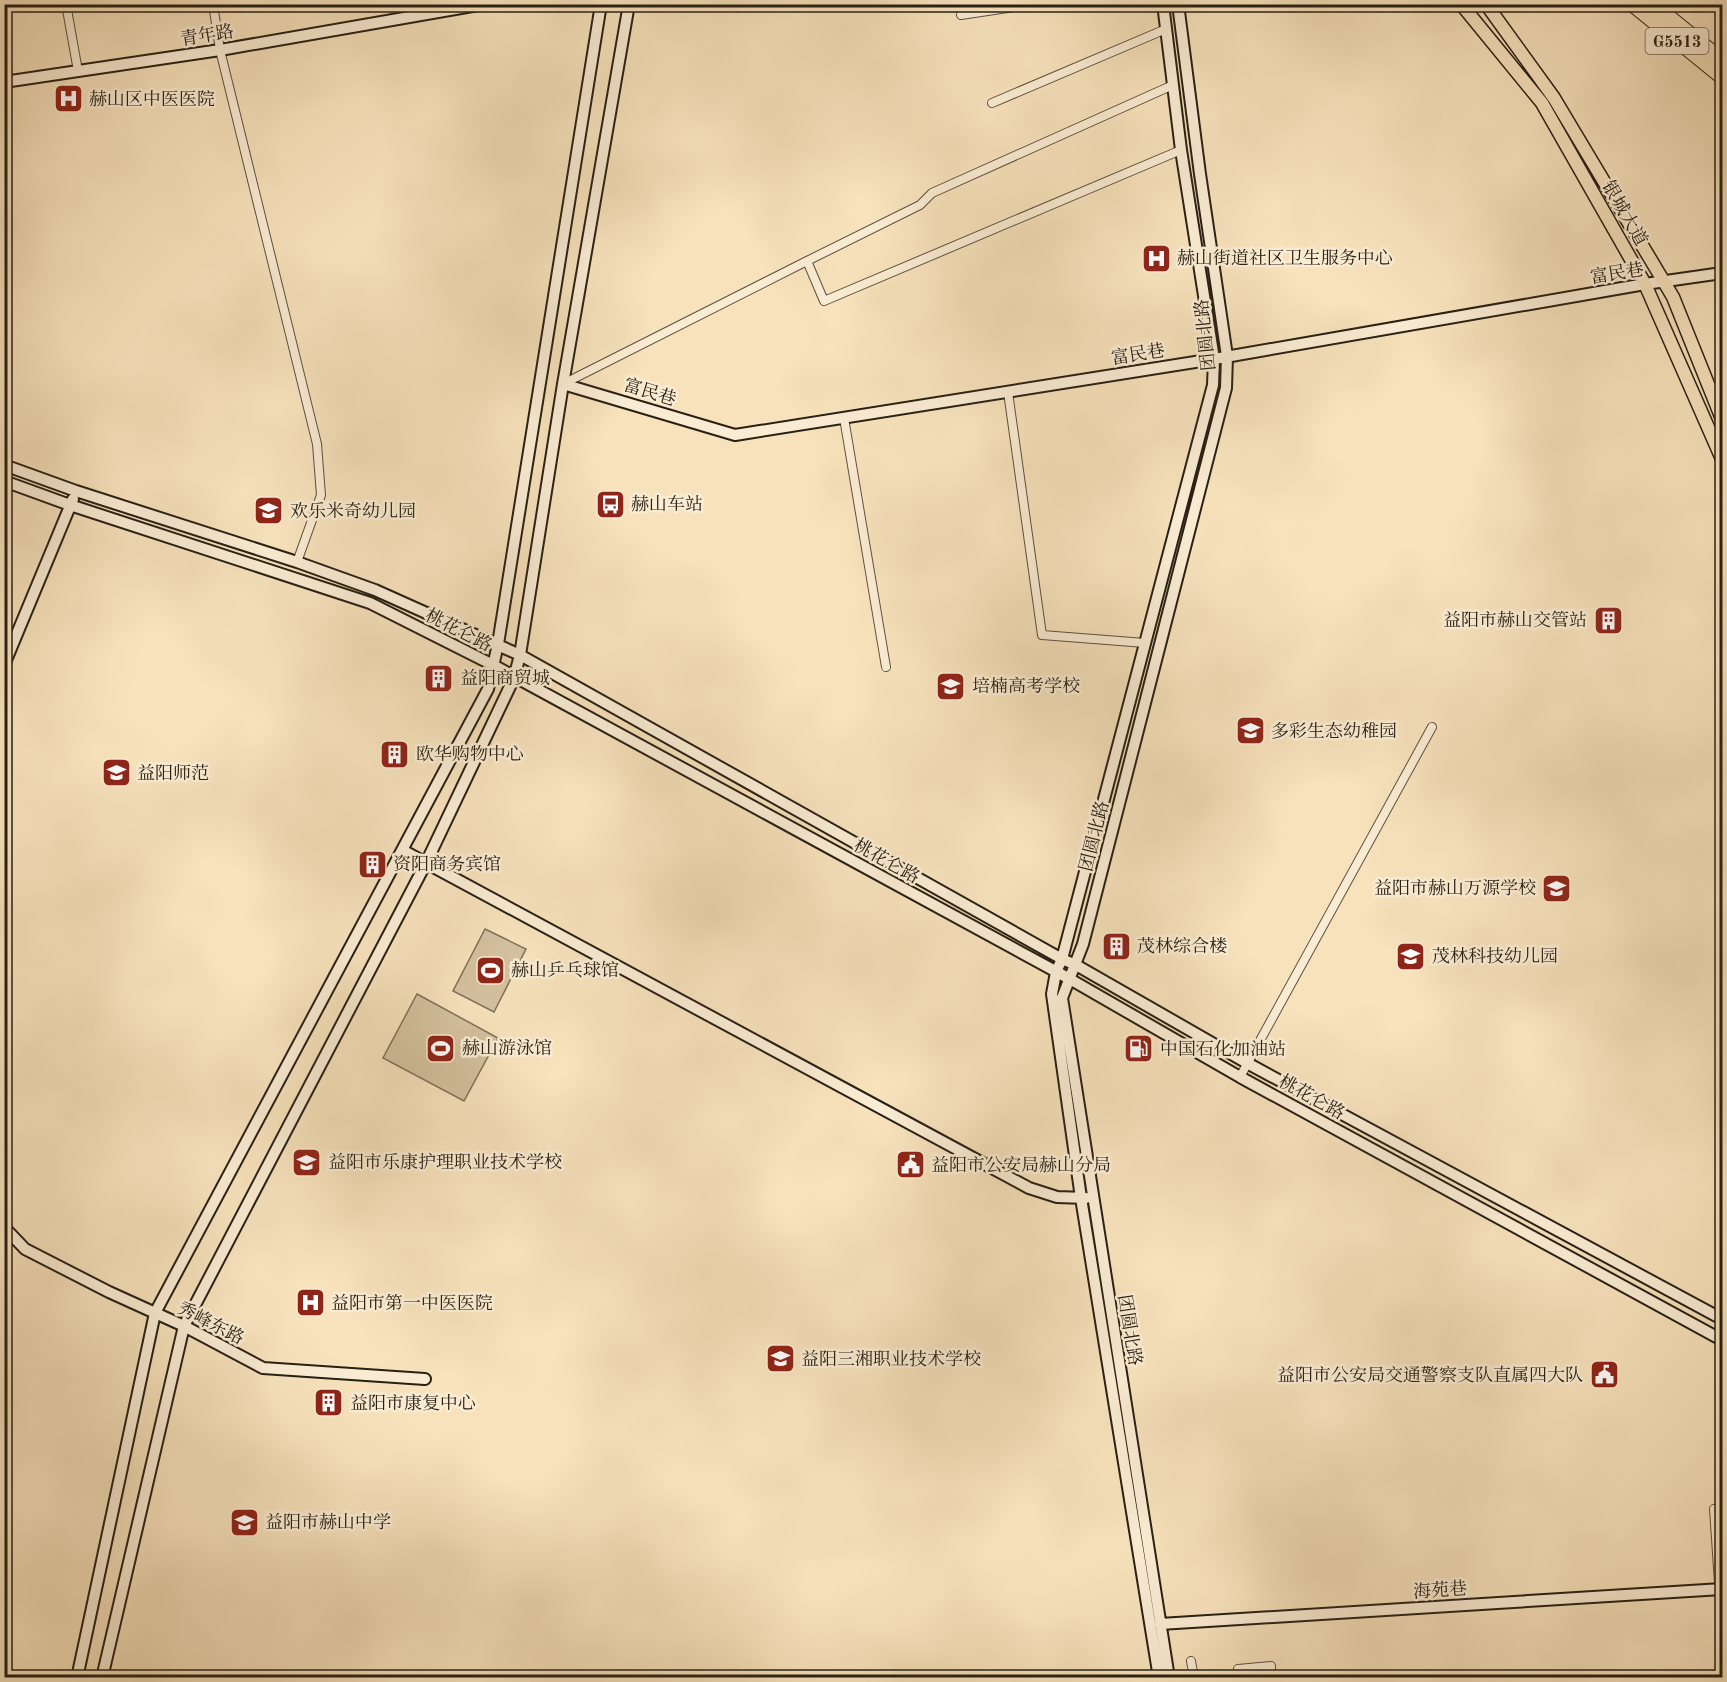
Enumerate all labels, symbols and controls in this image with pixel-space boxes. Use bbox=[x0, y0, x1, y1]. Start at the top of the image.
street label: 青年路 bbox=[179, 21, 235, 49]
road number: G5513 bbox=[1646, 28, 1708, 54]
hospital icon: 赫山区中医医院 bbox=[52, 83, 84, 115]
place label: 赫山区中医医院 bbox=[89, 89, 215, 109]
street label: 银城大道 bbox=[1598, 177, 1652, 249]
hospital icon: 赫山街道社区卫生服务中心 bbox=[1140, 242, 1172, 274]
place label: 赫山街道社区卫生服务中心 bbox=[1177, 248, 1393, 268]
street label: 富民巷 bbox=[1589, 259, 1645, 287]
street label: 团圆北路 bbox=[1191, 298, 1219, 372]
street label: 富民巷 bbox=[1110, 340, 1166, 368]
street label: 富民巷 bbox=[621, 375, 679, 409]
bus stop icon: 赫山车站 bbox=[594, 488, 626, 520]
place label: 赫山车站 bbox=[631, 494, 703, 514]
school or university icon: 欢乐米奇幼儿园 bbox=[253, 495, 285, 527]
place label: 欢乐米奇幼儿园 bbox=[290, 501, 416, 521]
building icon: 益阳市赫山交管站 bbox=[1592, 604, 1624, 636]
street label: 桃花仑路 bbox=[422, 605, 496, 655]
place label: 益阳市赫山交管站 bbox=[1443, 610, 1587, 630]
building icon: 益阳商贸城 bbox=[423, 662, 455, 694]
place label: 益阳商贸城 bbox=[460, 668, 550, 688]
school or university icon: 培楠高考学校 bbox=[935, 670, 967, 702]
place label: 培楠高考学校 bbox=[972, 676, 1080, 696]
school or university icon: 多彩生态幼稚园 bbox=[1234, 715, 1266, 747]
place label: 多彩生态幼稚园 bbox=[1271, 721, 1397, 741]
building icon: 欧华购物中心 bbox=[379, 738, 411, 770]
place label: 欧华购物中心 bbox=[416, 744, 524, 764]
school or university icon: 益阳师范 bbox=[100, 757, 132, 789]
place label: 益阳师范 bbox=[137, 763, 209, 783]
street label: 团圆北路 bbox=[1076, 799, 1112, 873]
street label: 桃花仑路 bbox=[851, 835, 923, 887]
building icon: 资阳商务宾馆 bbox=[356, 848, 388, 880]
place label: 资阳商务宾馆 bbox=[393, 854, 501, 874]
school or university icon: 益阳市赫山万源学校 bbox=[1541, 872, 1573, 904]
place label: 益阳市赫山万源学校 bbox=[1374, 878, 1536, 898]
building icon: 茂林综合楼 bbox=[1100, 930, 1132, 962]
place label: 茂林综合楼 bbox=[1137, 936, 1227, 956]
school or university icon: 茂林科技幼儿园 bbox=[1395, 940, 1427, 972]
place label: 茂林科技幼儿园 bbox=[1432, 946, 1558, 966]
sports icon: 赫山乒乓球馆 bbox=[474, 954, 506, 986]
place label: 赫山乒乓球馆 bbox=[511, 960, 619, 980]
sports icon: 赫山游泳馆 bbox=[425, 1032, 457, 1064]
fuel station icon: 中国石化加油站 bbox=[1123, 1033, 1155, 1065]
place label: 赫山游泳馆 bbox=[462, 1038, 552, 1058]
place label: 中国石化加油站 bbox=[1160, 1039, 1286, 1059]
street label: 桃花仑路 bbox=[1276, 1071, 1348, 1123]
school or university icon: 益阳市乐康护理职业技术学校 bbox=[291, 1146, 323, 1178]
public building icon: 益阳市公安局赫山分局 bbox=[894, 1149, 926, 1181]
place label: 益阳市乐康护理职业技术学校 bbox=[328, 1152, 562, 1172]
place label: 益阳市公安局赫山分局 bbox=[931, 1155, 1111, 1175]
hospital icon: 益阳市第一中医医院 bbox=[294, 1287, 326, 1319]
place label: 益阳市第一中医医院 bbox=[331, 1293, 493, 1313]
street label: 团圆北路 bbox=[1114, 1293, 1146, 1367]
street label: 秀峰东路 bbox=[174, 1298, 248, 1348]
school or university icon: 益阳三湘职业技术学校 bbox=[764, 1343, 796, 1375]
place label: 益阳三湘职业技术学校 bbox=[801, 1349, 981, 1369]
public building icon: 益阳市公安局交通警察支队直属四大队 bbox=[1588, 1359, 1620, 1391]
place label: 益阳市公安局交通警察支队直属四大队 bbox=[1277, 1365, 1583, 1385]
building icon: 益阳市康复中心 bbox=[313, 1387, 345, 1419]
place label: 益阳市康复中心 bbox=[350, 1393, 476, 1413]
school or university icon: 益阳市赫山中学 bbox=[228, 1506, 260, 1538]
place label: 益阳市赫山中学 bbox=[265, 1512, 391, 1532]
street label: 海苑巷 bbox=[1412, 1578, 1468, 1602]

